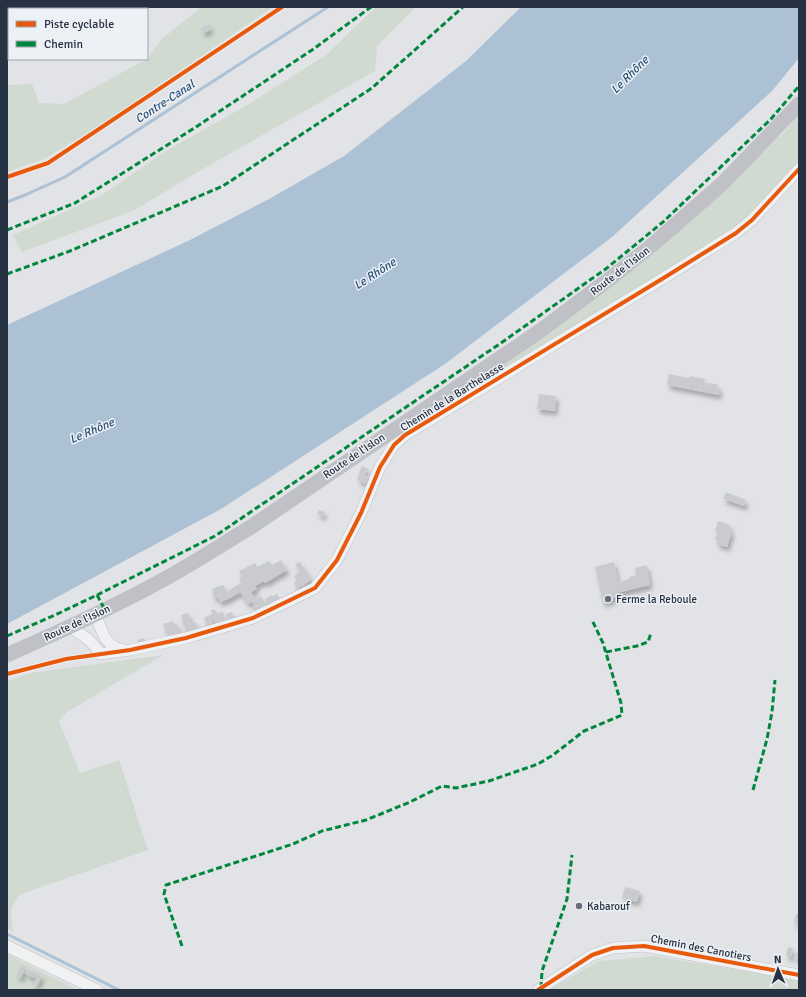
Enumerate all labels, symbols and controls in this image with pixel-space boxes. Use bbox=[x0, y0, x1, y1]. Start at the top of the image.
legend bbox=[8, 8, 148, 60]
text: Piste cyclable bbox=[44, 17, 114, 32]
text: Chemin bbox=[44, 37, 83, 52]
water label: Le Rhône bbox=[608, 52, 653, 97]
water label: Contre-Canal bbox=[132, 76, 199, 127]
street label: Route de l'Islon bbox=[588, 244, 652, 298]
water label: Le Rhône bbox=[351, 254, 400, 293]
street label: Chemin de la Barthelasse bbox=[398, 360, 506, 434]
water label: Le Rhône bbox=[67, 415, 118, 447]
street label: Route de l'Islon bbox=[321, 431, 387, 481]
place label: Ferme la Reboule bbox=[616, 593, 697, 606]
marker: Ferme la Reboule bbox=[603, 594, 613, 604]
street label: Route de l'Islon bbox=[42, 602, 112, 644]
place label: Kabarouf bbox=[587, 900, 631, 913]
marker: Kabarouf bbox=[574, 901, 584, 911]
street label: Chemin des Canotiers bbox=[650, 932, 752, 964]
north arrow bbox=[758, 949, 798, 989]
text: N bbox=[774, 953, 782, 966]

